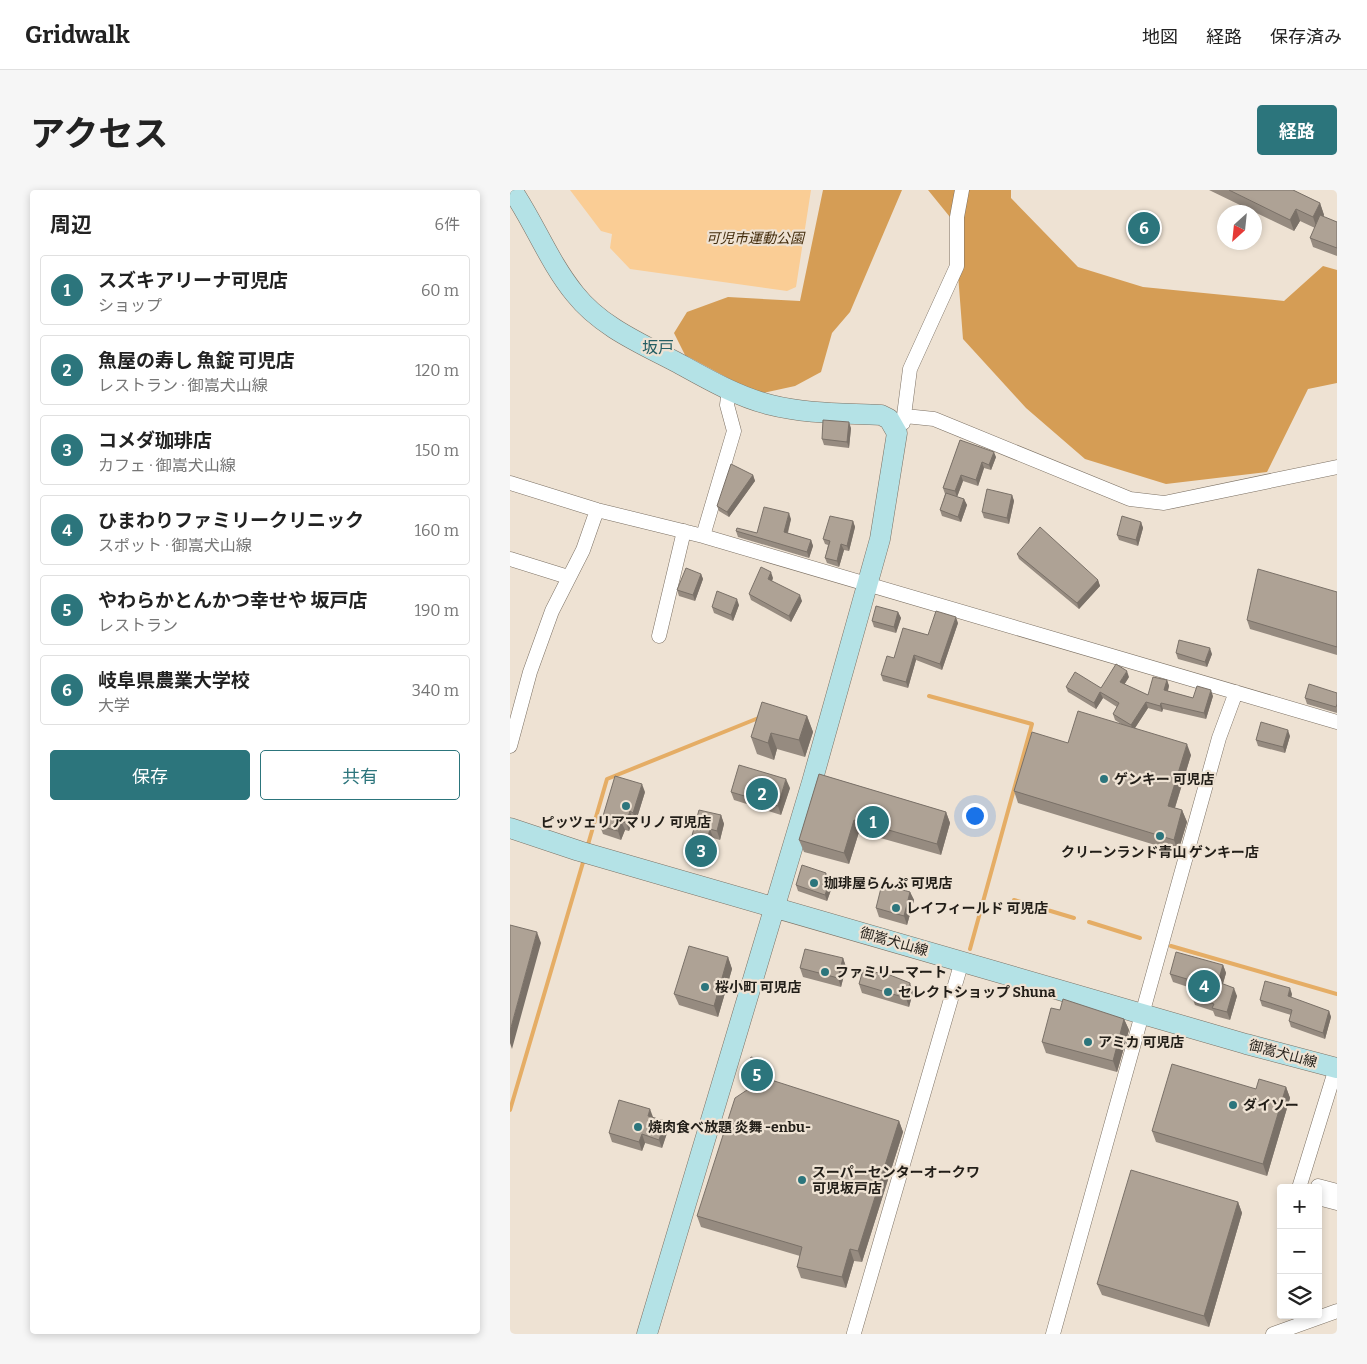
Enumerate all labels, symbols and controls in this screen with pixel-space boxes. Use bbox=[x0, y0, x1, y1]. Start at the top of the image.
text: Gridwalk bbox=[25, 21, 130, 49]
text: 地図 bbox=[1142, 26, 1178, 48]
text: 経路 bbox=[1206, 26, 1242, 48]
text: 保存済み bbox=[1270, 26, 1342, 48]
button: 経路 bbox=[1257, 105, 1337, 155]
text: アクセス bbox=[30, 113, 168, 155]
north arrow bbox=[1217, 205, 1262, 250]
pin: 6 bbox=[1128, 209, 1160, 247]
text: 周辺 bbox=[50, 212, 92, 238]
text: 6件 bbox=[435, 215, 460, 234]
park label: 可児市運動公園 bbox=[706, 230, 806, 247]
text: スズキアリーナ可児店 bbox=[98, 269, 288, 292]
text: 1 bbox=[64, 281, 70, 300]
text: 60 m bbox=[421, 281, 459, 300]
text: ショップ bbox=[98, 296, 162, 315]
district label: 坂戸 bbox=[642, 338, 674, 357]
text: 魚屋の寿し 魚錠 可児店 bbox=[98, 349, 295, 372]
text: 2 bbox=[62, 361, 72, 380]
text: 120 m bbox=[415, 361, 459, 380]
text: レストラン · 御嵩犬山線 bbox=[98, 376, 268, 395]
text: コメダ珈琲店 bbox=[98, 429, 212, 452]
text: 3 bbox=[62, 441, 72, 460]
text: 150 m bbox=[415, 441, 459, 460]
text: カフェ · 御嵩犬山線 bbox=[98, 456, 236, 475]
text: ひまわりファミリークリニック bbox=[98, 509, 364, 532]
text: 4 bbox=[62, 521, 72, 540]
text: 160 m bbox=[414, 521, 459, 540]
text: スポット · 御嵩犬山線 bbox=[98, 536, 252, 555]
text: やわらかとんかつ幸せや 坂戸店 bbox=[98, 589, 367, 612]
text: 5 bbox=[63, 601, 71, 620]
text: 190 m bbox=[414, 601, 459, 620]
text: レストラン bbox=[98, 616, 178, 635]
text: 岐阜県農業大学校 bbox=[98, 669, 250, 692]
text: 6 bbox=[62, 681, 72, 700]
text: 340 m bbox=[412, 681, 459, 700]
text: 大学 bbox=[98, 696, 130, 715]
button: 保存 bbox=[50, 750, 250, 800]
button: 共有 bbox=[260, 750, 460, 800]
place label: ゲンキー 可児店 bbox=[1114, 771, 1215, 788]
marker: ゲンキー 可児店 bbox=[1098, 773, 1110, 785]
pin: 2 bbox=[746, 775, 778, 813]
marker: ピッツェリアマリノ 可児店 bbox=[620, 800, 632, 812]
pin: 1 bbox=[857, 803, 889, 841]
your location bbox=[962, 803, 988, 829]
place label: ピッツェリアマリノ 可児店 bbox=[541, 814, 711, 831]
marker: クリーンランド青山 ゲンキー店 bbox=[1154, 830, 1166, 842]
pin: 3 bbox=[685, 832, 717, 870]
place label: クリーンランド青山 ゲンキー店 bbox=[1061, 844, 1259, 861]
place label: 珈琲屋らんぷ 可児店 bbox=[824, 875, 953, 892]
marker: 珈琲屋らんぷ 可児店 bbox=[808, 877, 820, 889]
place label: レイフィールド 可児店 bbox=[906, 900, 1048, 917]
marker: レイフィールド 可児店 bbox=[890, 902, 902, 914]
street label: 御嵩犬山線 bbox=[858, 924, 930, 960]
place label: ファミリーマート bbox=[835, 964, 947, 981]
marker: ファミリーマート bbox=[819, 966, 831, 978]
pin: 4 bbox=[1188, 967, 1220, 1005]
place label: 桜小町 可児店 bbox=[715, 979, 802, 996]
marker: 桜小町 可児店 bbox=[699, 981, 711, 993]
place label: セレクトショップ Shuna bbox=[898, 984, 1056, 1001]
marker: セレクトショップ Shuna bbox=[882, 986, 894, 998]
place label: アミカ 可児店 bbox=[1098, 1034, 1184, 1051]
marker: アミカ 可児店 bbox=[1082, 1036, 1094, 1048]
street label: 御嵩犬山線 bbox=[1247, 1037, 1319, 1071]
pin: 5 bbox=[741, 1056, 773, 1094]
place label: ダイソー bbox=[1243, 1097, 1299, 1114]
marker: ダイソー bbox=[1227, 1099, 1239, 1111]
place label: 焼肉食べ放題 炎舞 ‐enbu‐ bbox=[648, 1119, 811, 1136]
marker: 焼肉食べ放題 炎舞 ‐enbu‐ bbox=[632, 1121, 644, 1133]
place label: スーパーセンターオークワ 可児坂戸店 bbox=[812, 1164, 980, 1197]
marker: スーパーセンターオークワ 可児坂戸店 bbox=[796, 1174, 808, 1186]
map controls bbox=[1277, 1184, 1322, 1319]
button: + bbox=[1277, 1184, 1322, 1229]
button: − bbox=[1277, 1229, 1322, 1274]
button: layers bbox=[1277, 1274, 1322, 1319]

